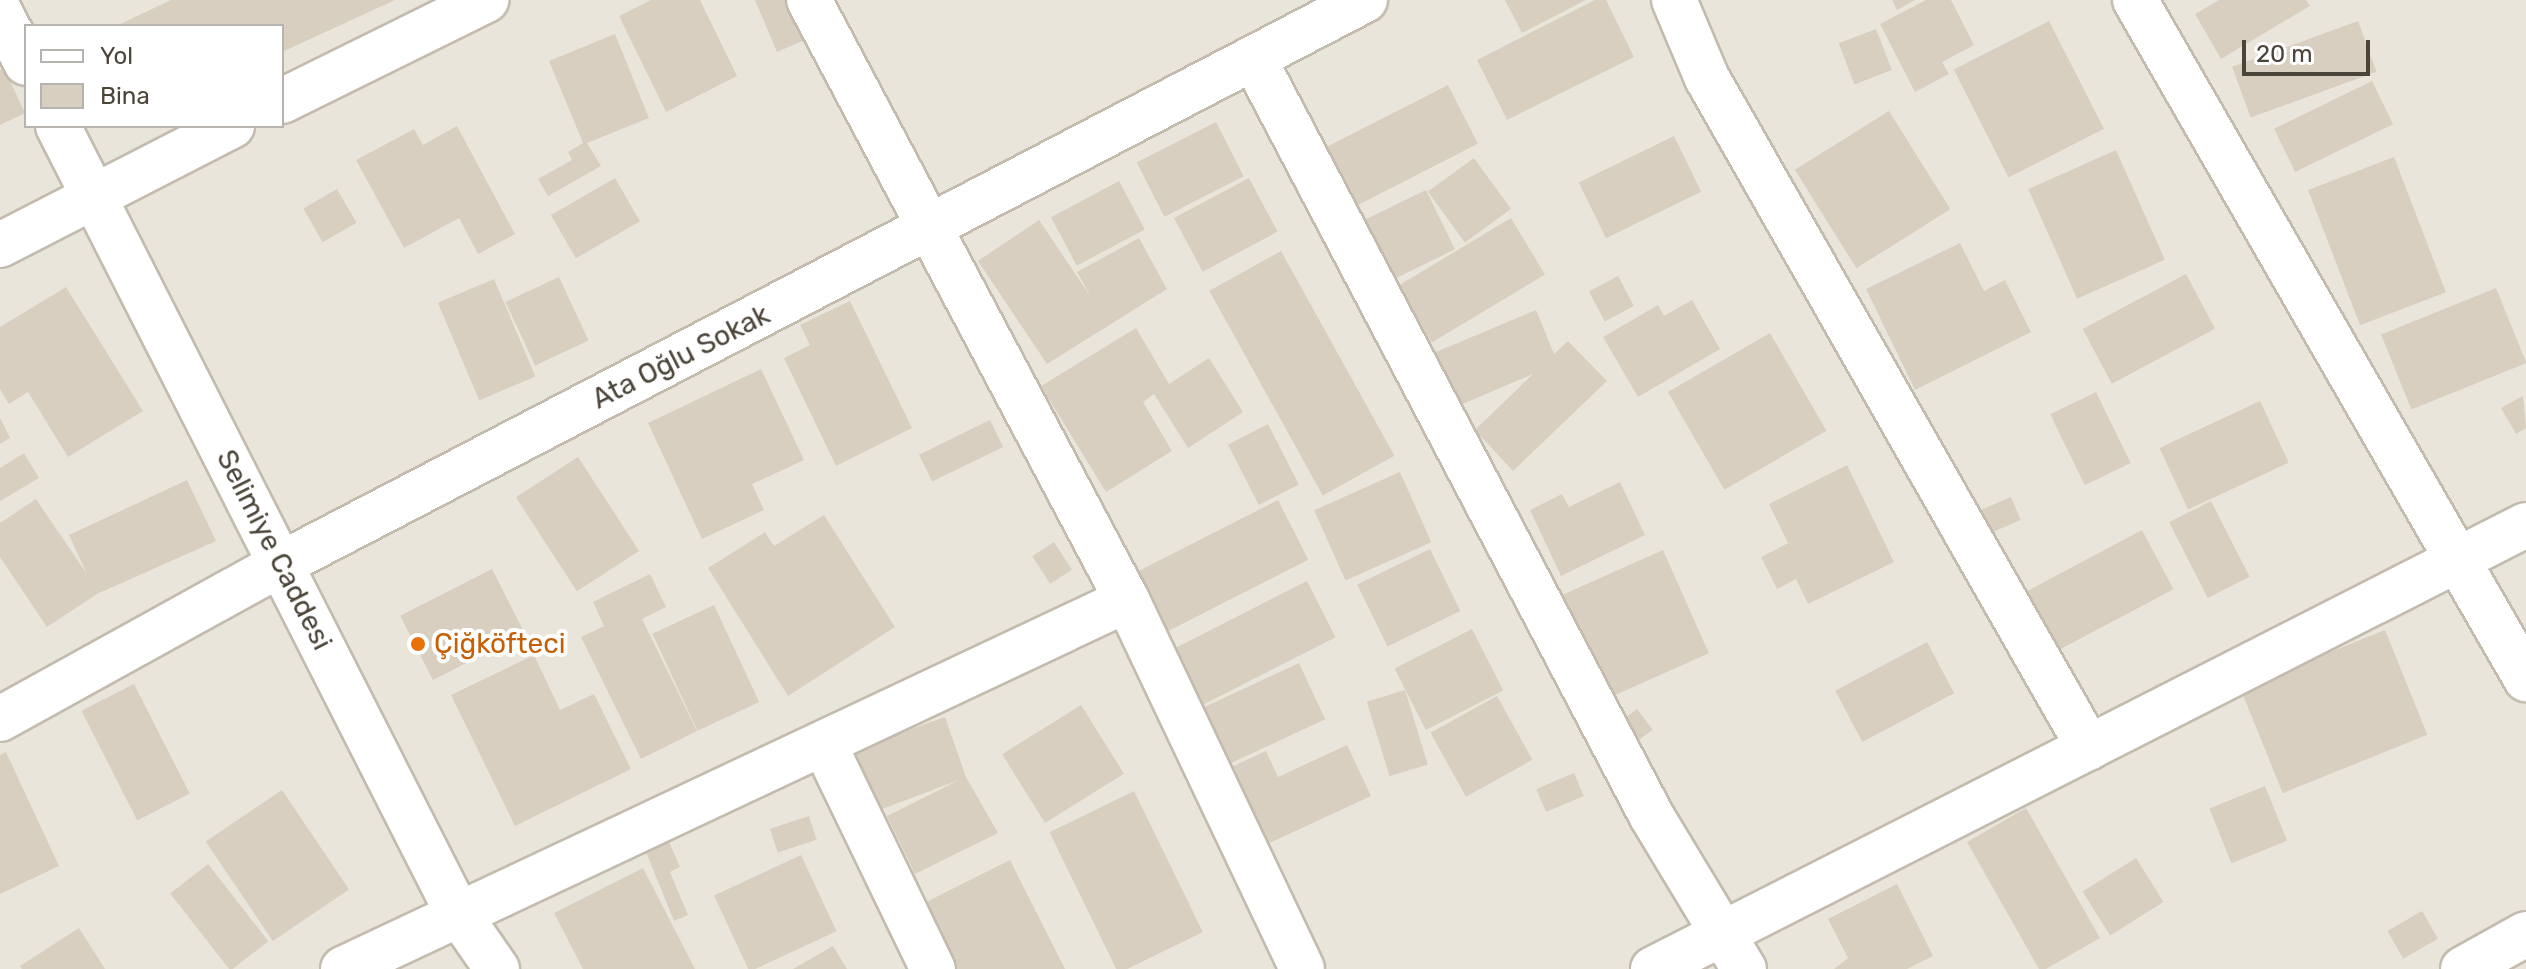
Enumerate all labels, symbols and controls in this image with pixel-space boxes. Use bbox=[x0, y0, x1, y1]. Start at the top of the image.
legend bbox=[24, 24, 284, 128]
scale bar bbox=[2246, 24, 2374, 74]
text: 20 m bbox=[2256, 40, 2313, 68]
text: Yol bbox=[100, 42, 133, 70]
text: Bina bbox=[100, 82, 150, 110]
street label: Ata Oğlu Sokak bbox=[586, 298, 776, 416]
street label: Selimiye Caddesi bbox=[209, 444, 339, 656]
place label: Çiğköfteci bbox=[434, 627, 565, 661]
marker: Çiğköfteci bbox=[409, 635, 427, 653]

